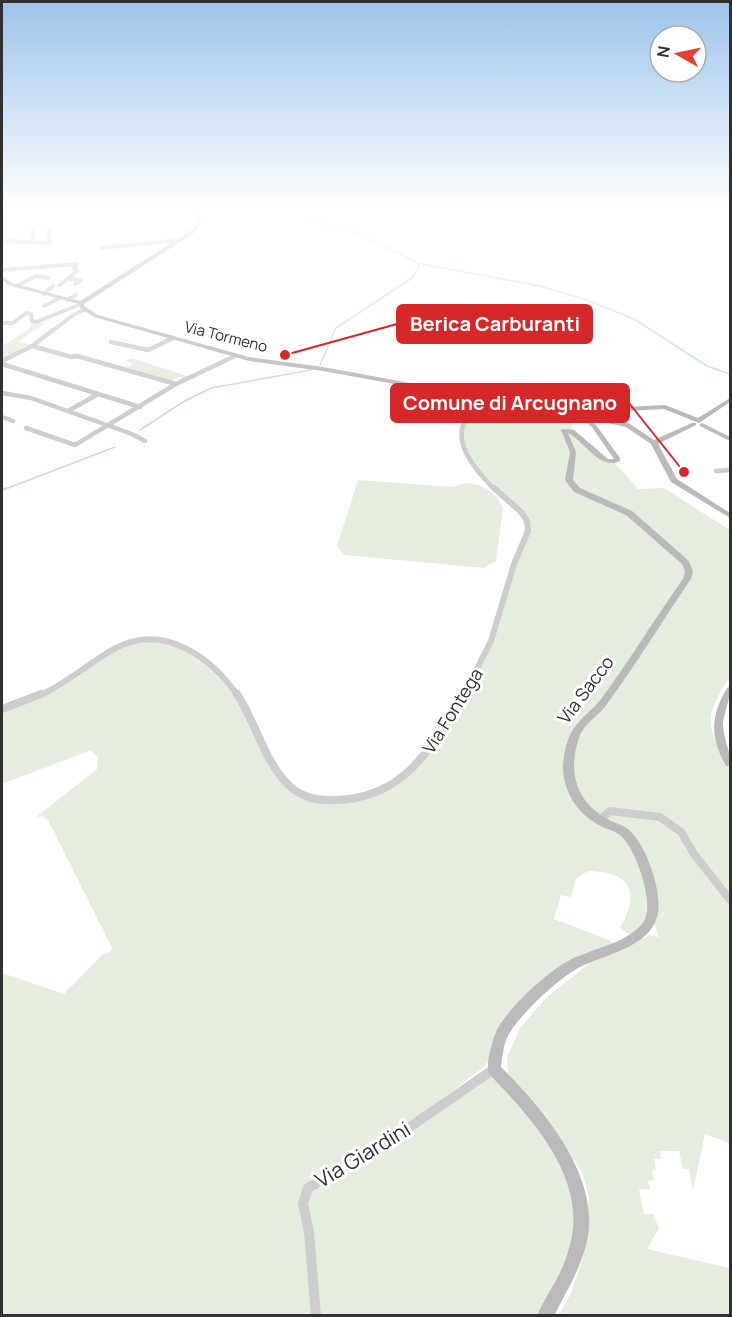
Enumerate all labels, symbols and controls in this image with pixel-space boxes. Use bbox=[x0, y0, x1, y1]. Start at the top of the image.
north arrow bbox=[648, 24, 708, 84]
text: N bbox=[651, 44, 675, 59]
callout: Berica Carburanti bbox=[397, 305, 592, 343]
text: Berica Carburanti bbox=[410, 310, 580, 337]
street label: Via Tormeno bbox=[183, 316, 270, 357]
callout: Comune di Arcugnano bbox=[391, 384, 629, 422]
text: Comune di Arcugnano bbox=[403, 389, 617, 416]
street label: Via Sacco bbox=[552, 650, 619, 728]
street label: Via Fontega bbox=[416, 663, 488, 758]
street label: Via Giardini bbox=[310, 1115, 415, 1194]

